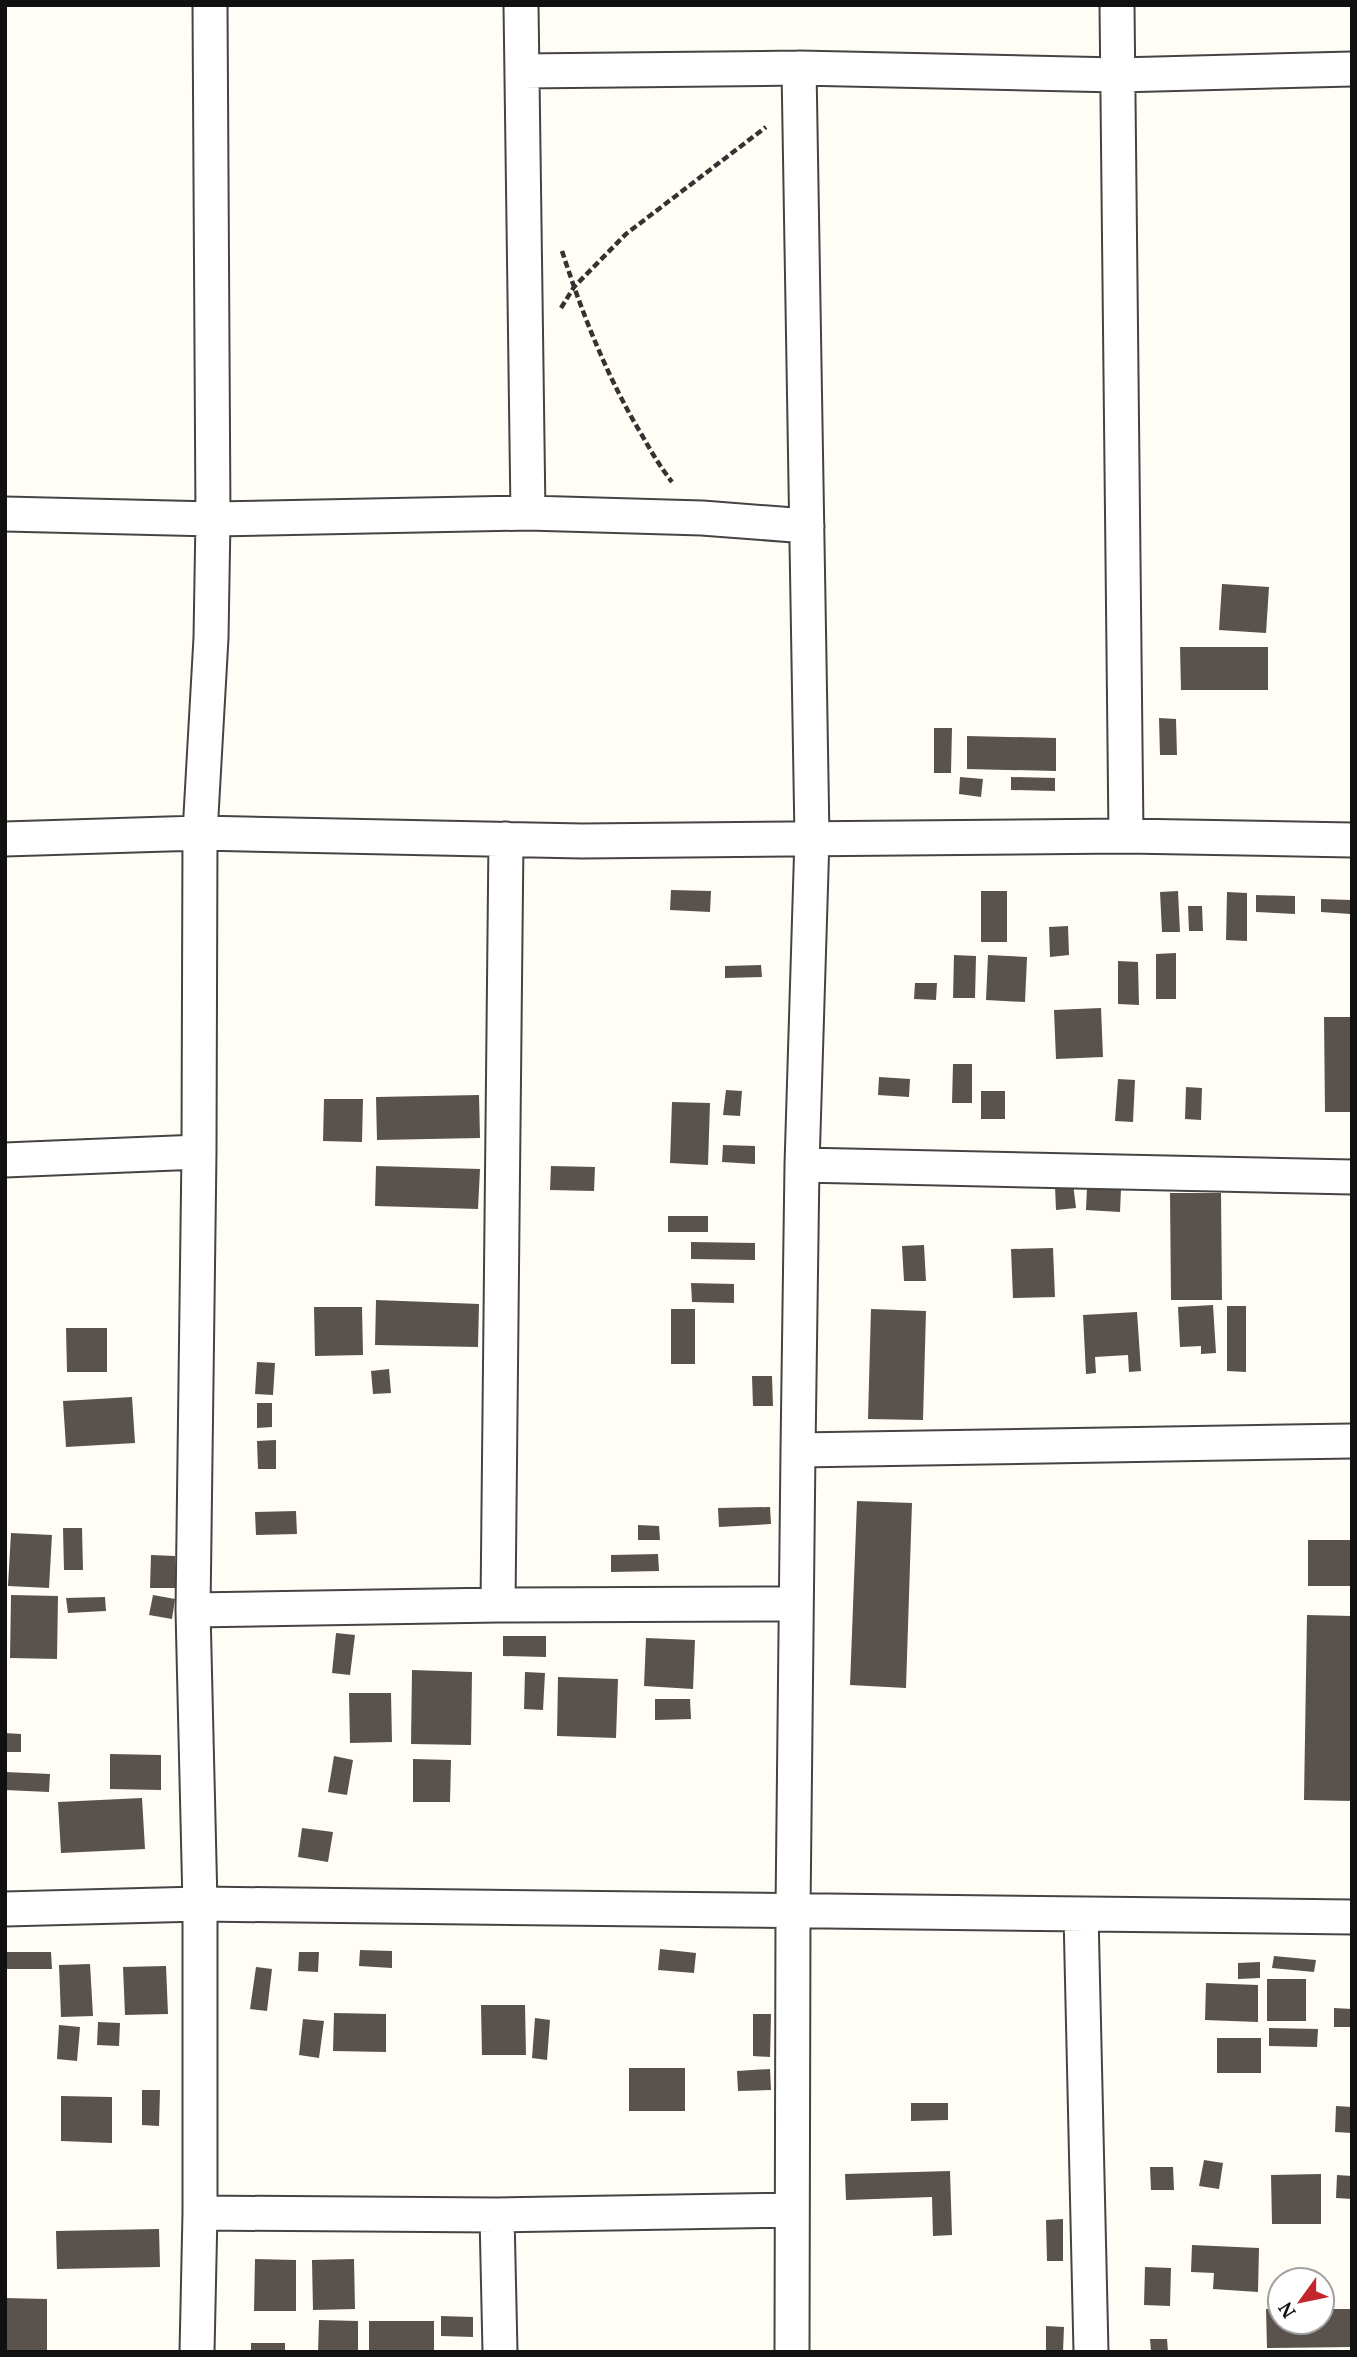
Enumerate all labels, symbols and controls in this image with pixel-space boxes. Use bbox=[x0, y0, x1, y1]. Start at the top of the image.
north arrow bbox=[1266, 2266, 1336, 2336]
text: N bbox=[1272, 2297, 1301, 2323]

